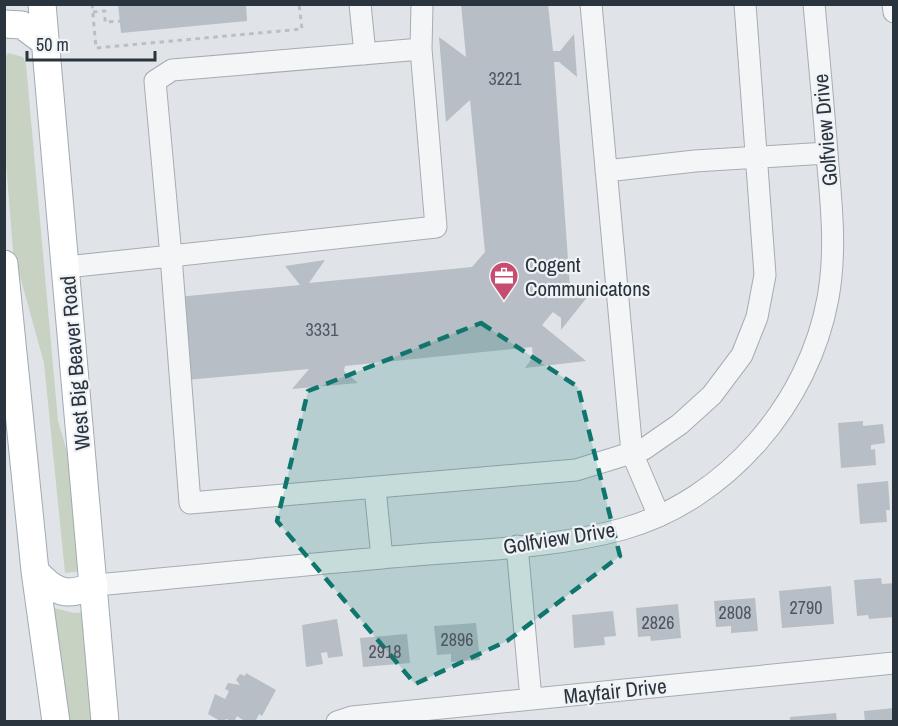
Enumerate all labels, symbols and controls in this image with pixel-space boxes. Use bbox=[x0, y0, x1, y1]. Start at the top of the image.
scale bar bbox=[27, 24, 154, 62]
text: 50 m bbox=[36, 32, 69, 57]
house number: 3221 bbox=[489, 66, 522, 91]
street label: Golfview Drive bbox=[806, 72, 844, 188]
place label: Cogent Communicatons bbox=[525, 250, 650, 303]
office icon: Cogent Communicatons bbox=[488, 260, 520, 302]
street label: West Big Beaver Road bbox=[53, 275, 97, 451]
house number: 3331 bbox=[306, 317, 339, 342]
street label: Golfview Drive bbox=[501, 515, 617, 561]
house number: 2790 bbox=[790, 595, 822, 620]
house number: 2808 bbox=[719, 600, 751, 625]
house number: 2826 bbox=[642, 610, 674, 635]
house number: 2896 bbox=[441, 627, 473, 652]
house number: 2918 bbox=[369, 639, 401, 664]
street label: Mayfair Drive bbox=[562, 671, 668, 711]

